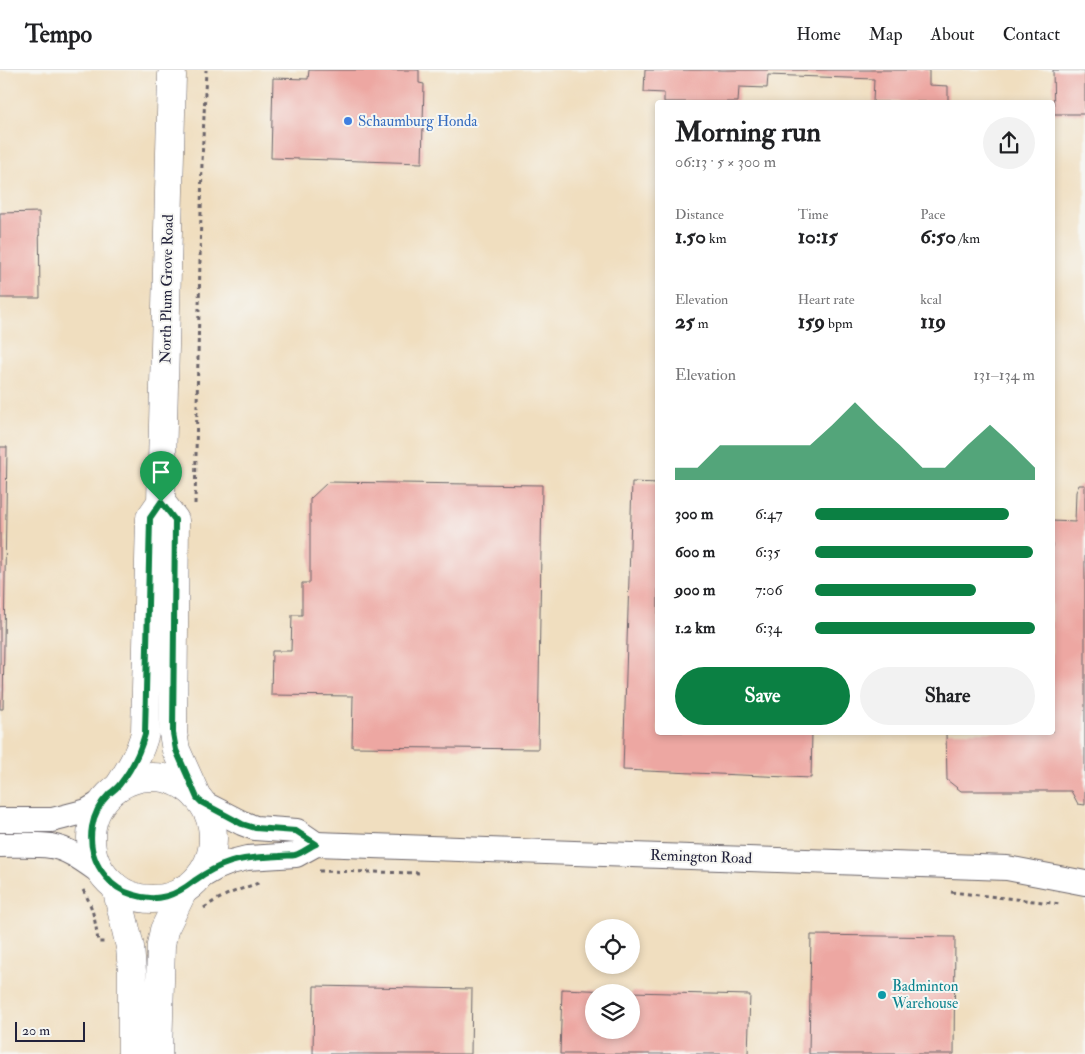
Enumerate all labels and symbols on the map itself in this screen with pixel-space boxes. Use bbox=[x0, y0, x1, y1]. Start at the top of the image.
place label: Schaumburg Honda bbox=[358, 112, 478, 131]
marker: Schaumburg Honda bbox=[342, 115, 354, 127]
street label: North Plum Grove Road bbox=[156, 214, 178, 364]
pin bbox=[140, 451, 182, 502]
street label: Remington Road bbox=[650, 846, 753, 868]
place label: Badminton Warehouse bbox=[891, 977, 959, 1013]
marker: Badminton Warehouse bbox=[876, 989, 888, 1001]
scale bar bbox=[15, 1019, 85, 1042]

